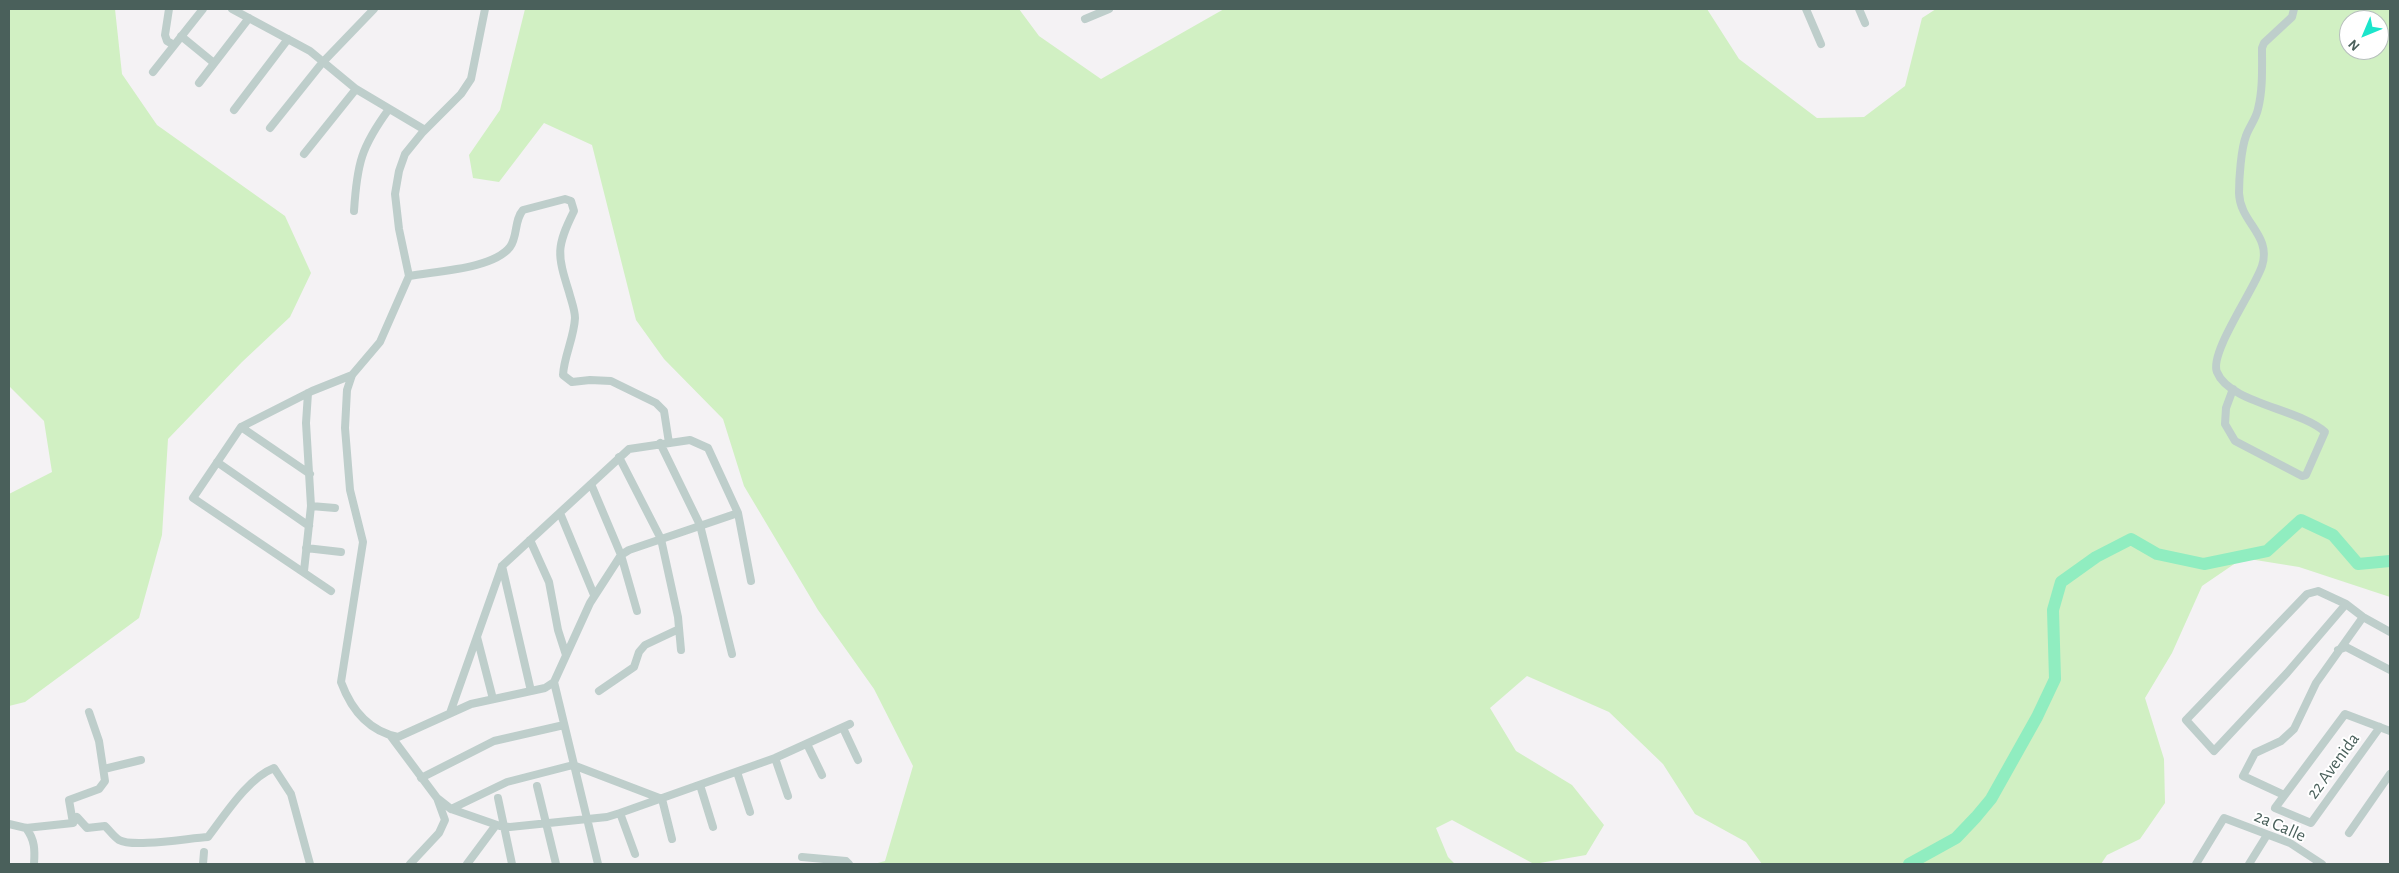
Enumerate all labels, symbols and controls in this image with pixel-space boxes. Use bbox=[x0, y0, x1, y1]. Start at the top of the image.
north arrow bbox=[2339, 10, 2389, 60]
text: N bbox=[2346, 37, 2362, 53]
street label: 22 Avenida bbox=[2302, 729, 2364, 803]
street label: 2a Calle bbox=[2251, 805, 2309, 847]

